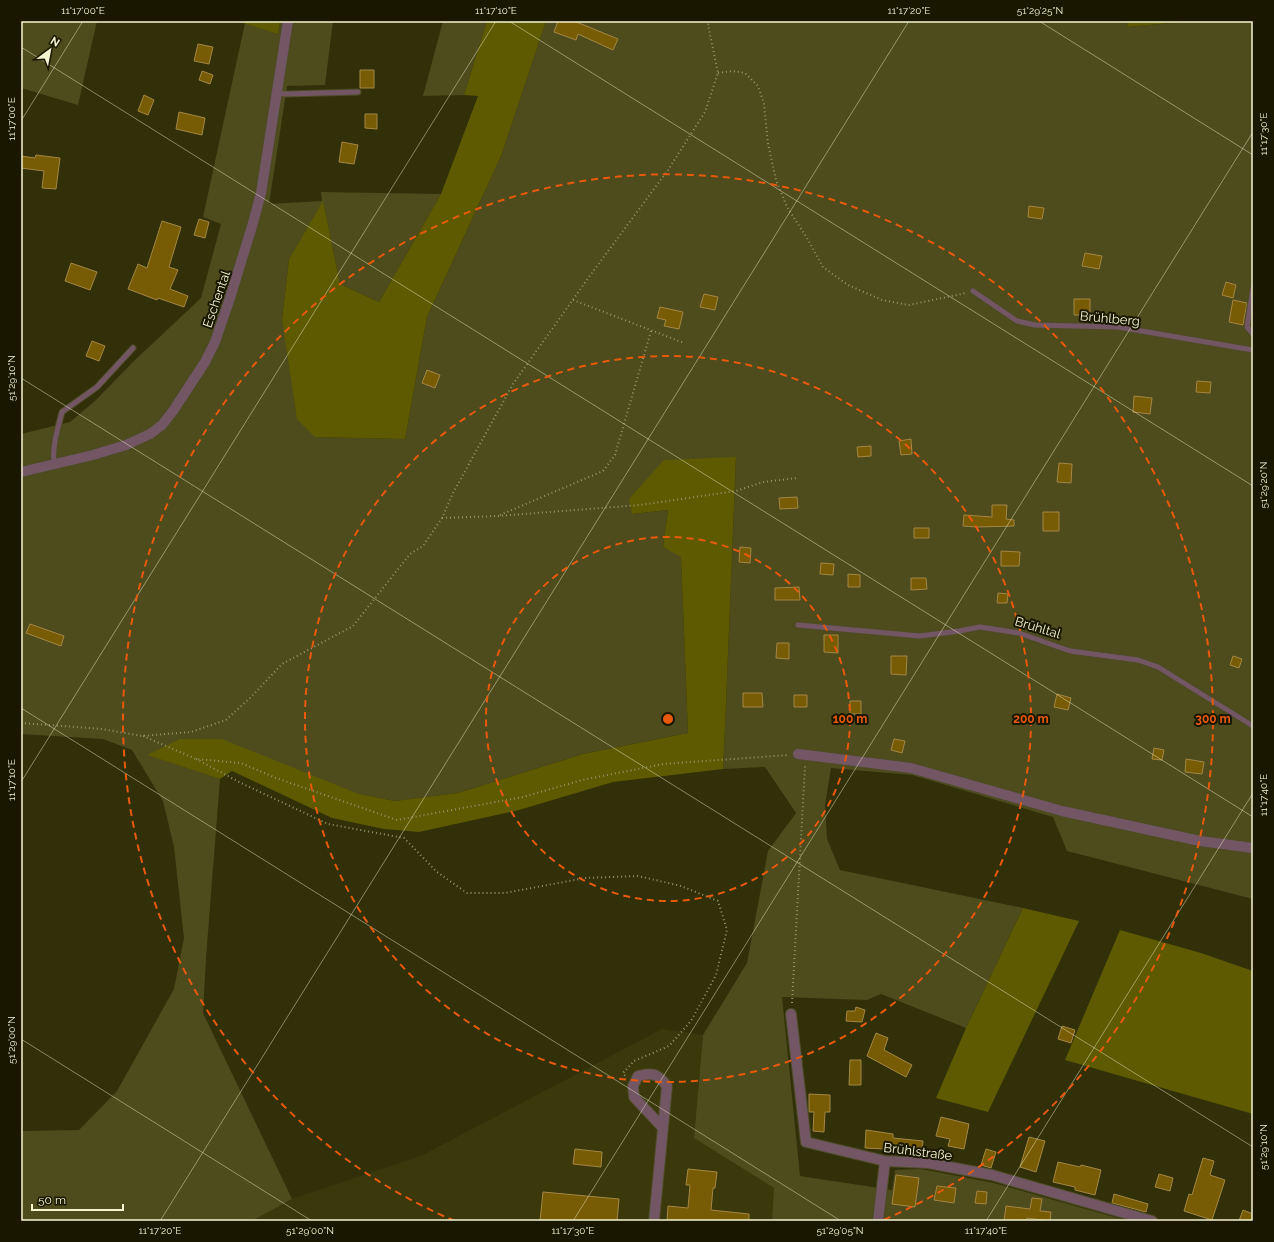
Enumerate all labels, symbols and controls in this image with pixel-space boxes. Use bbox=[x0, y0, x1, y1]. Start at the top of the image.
text: 11°17'00"E bbox=[61, 5, 105, 16]
text: 11°17'10"E bbox=[475, 5, 517, 16]
text: 11°17'20"E bbox=[888, 5, 930, 16]
text: 51°29'25"N bbox=[1017, 5, 1063, 16]
north arrow bbox=[30, 30, 70, 70]
text: N bbox=[48, 34, 62, 50]
text: 11°17'00"E bbox=[6, 97, 17, 141]
text: 11°17'30"E bbox=[1258, 113, 1269, 155]
street label: Eschental bbox=[200, 268, 233, 330]
street label: Brühlberg bbox=[1079, 308, 1141, 329]
text: 51°29'10"N bbox=[6, 355, 17, 401]
text: 51°29'20"N bbox=[1258, 462, 1269, 508]
street label: Brühltal bbox=[1013, 613, 1063, 642]
centre of rings bbox=[661, 712, 675, 726]
text: 100 m bbox=[833, 712, 867, 726]
text: 200 m bbox=[1013, 712, 1049, 726]
text: 300 m bbox=[1195, 712, 1231, 726]
text: 11°17'10"E bbox=[6, 759, 17, 801]
text: 11°17'40"E bbox=[1258, 774, 1269, 816]
text: 51°29'00"N bbox=[6, 1016, 17, 1064]
text: 51°29'10"N bbox=[1258, 1124, 1269, 1170]
street label: Brühlstraße bbox=[883, 1140, 954, 1163]
scale bar bbox=[32, 1186, 123, 1212]
text: 50 m bbox=[38, 1193, 66, 1207]
text: 11°17'20"E bbox=[139, 1225, 181, 1236]
text: 51°29'00"N bbox=[286, 1225, 334, 1236]
text: 11°17'30"E bbox=[552, 1225, 594, 1236]
text: 51°29'05"N bbox=[816, 1225, 864, 1236]
text: 11°17'40"E bbox=[965, 1225, 1007, 1236]

